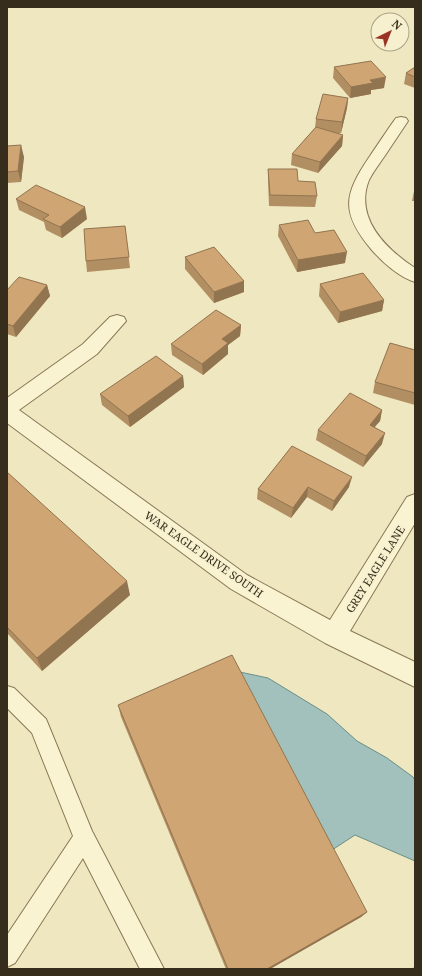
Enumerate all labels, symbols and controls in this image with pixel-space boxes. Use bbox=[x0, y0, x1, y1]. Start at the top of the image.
north arrow bbox=[370, 12, 410, 52]
text: N bbox=[389, 16, 406, 33]
street label: WAR EAGLE DRIVE SOUTH bbox=[142, 507, 266, 601]
street label: GREY EAGLE LANE bbox=[342, 522, 408, 615]

